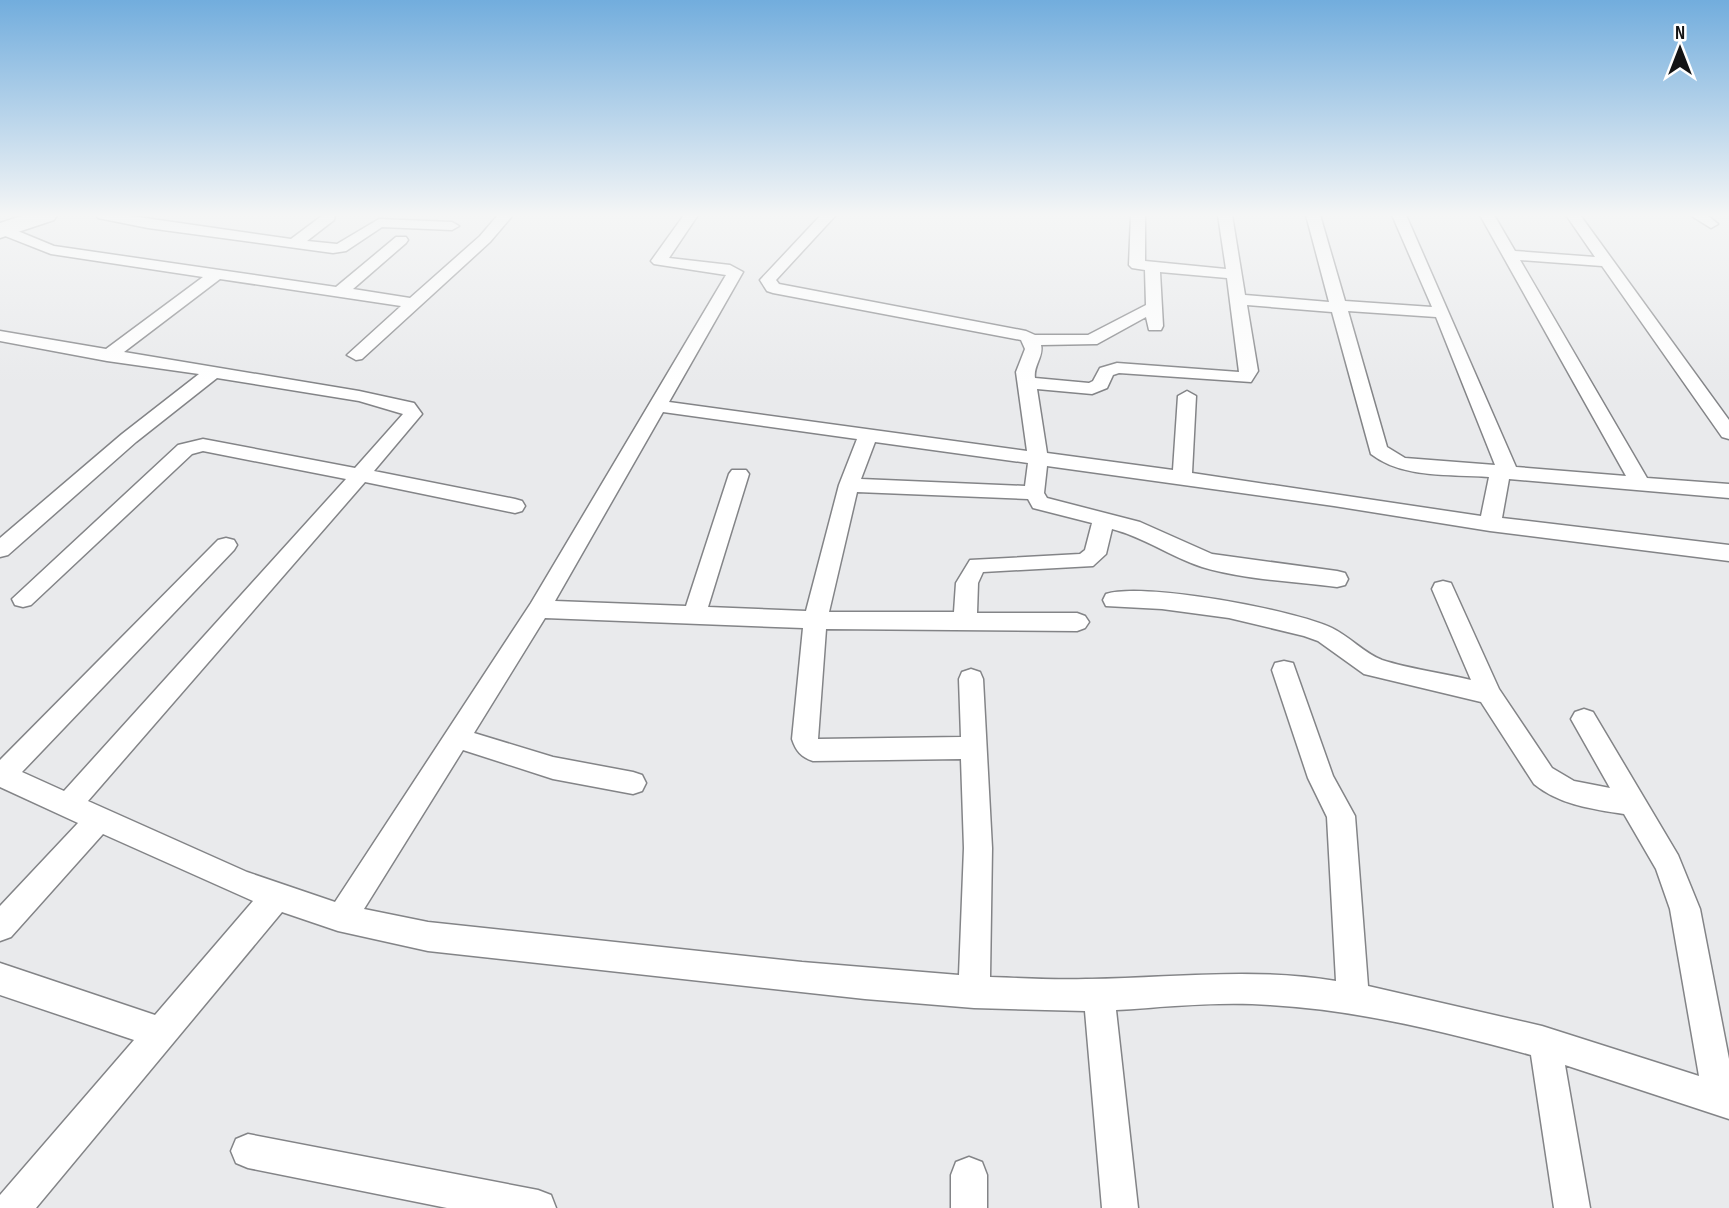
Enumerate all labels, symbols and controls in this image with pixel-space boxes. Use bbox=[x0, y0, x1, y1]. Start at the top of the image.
north arrow bbox=[1645, 14, 1715, 84]
text: N bbox=[1675, 22, 1685, 45]

